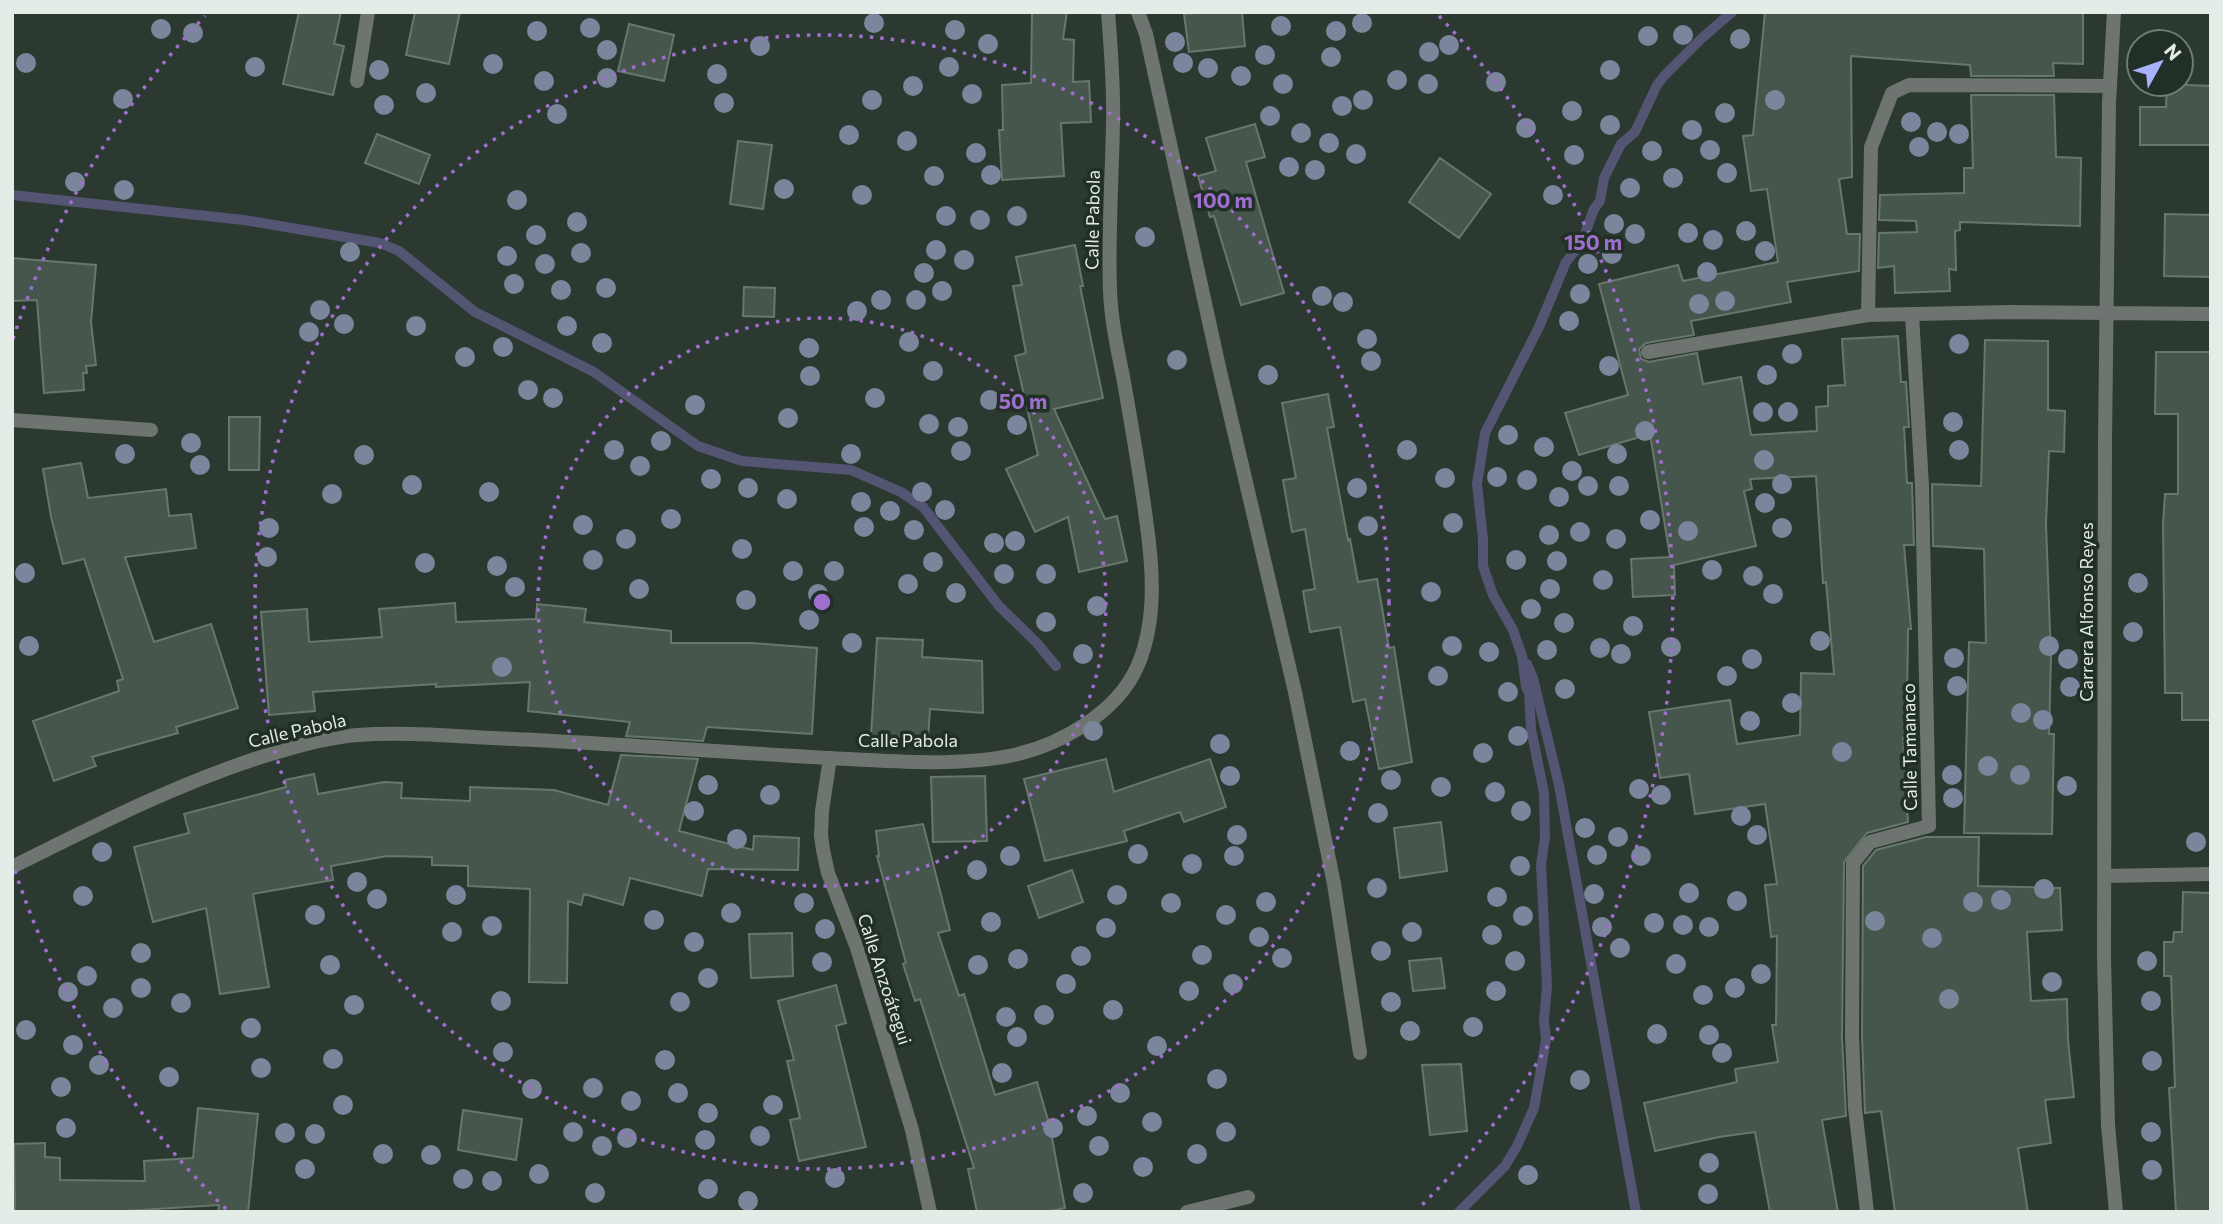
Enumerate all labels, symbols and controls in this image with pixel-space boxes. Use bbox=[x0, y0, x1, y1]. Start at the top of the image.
north arrow bbox=[2125, 28, 2195, 98]
text: N bbox=[2160, 39, 2187, 65]
street label: Calle Pabola bbox=[1080, 170, 1104, 270]
text: 100 m bbox=[1193, 187, 1253, 212]
text: 150 m bbox=[1564, 229, 1622, 254]
text: 50 m bbox=[999, 388, 1047, 413]
street label: Carrera Alfonso Reyes bbox=[2075, 522, 2097, 702]
centre of rings bbox=[810, 590, 834, 614]
street label: Calle Tamanaco bbox=[1897, 683, 1921, 811]
street label: Calle Pabola bbox=[246, 708, 348, 752]
street label: Calle Pabola bbox=[858, 729, 958, 751]
street label: Calle Anzoátegui bbox=[853, 911, 917, 1047]

